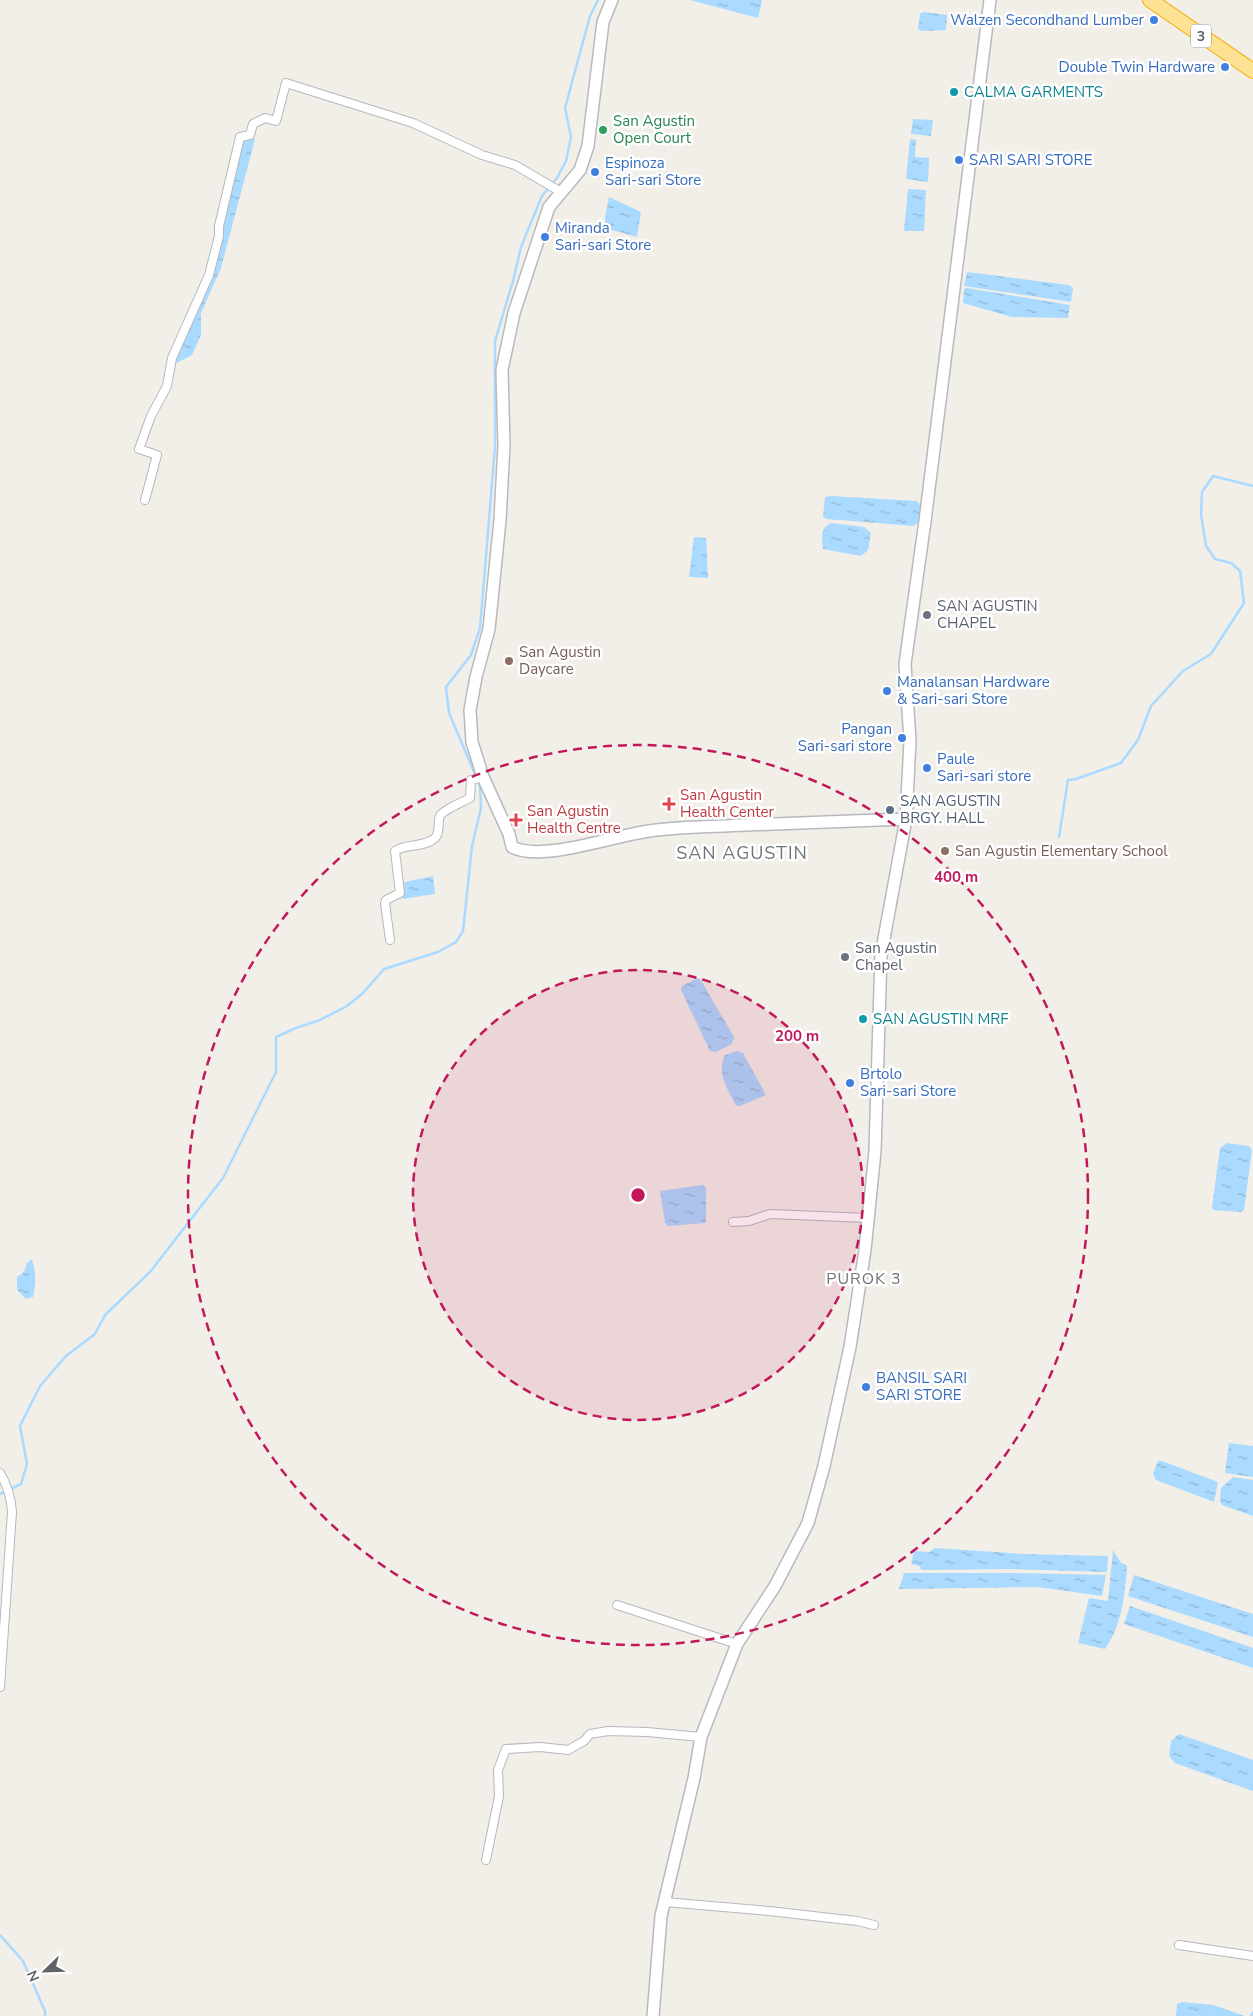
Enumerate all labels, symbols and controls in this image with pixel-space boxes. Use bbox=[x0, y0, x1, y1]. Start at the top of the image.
place label: Walzen Secondhand Lumber bbox=[950, 10, 1145, 30]
marker: Walzen Secondhand Lumber bbox=[1148, 14, 1160, 26]
road number: 3 bbox=[1191, 24, 1211, 48]
place label: Double Twin Hardware bbox=[1059, 57, 1215, 77]
marker: Double Twin Hardware bbox=[1219, 61, 1231, 73]
place label: CALMA GARMENTS bbox=[964, 82, 1103, 102]
marker: CALMA GARMENTS bbox=[948, 86, 960, 98]
place label: San Agustin Open Court bbox=[613, 111, 695, 148]
marker: San Agustin Open Court bbox=[597, 124, 609, 136]
place label: SARI SARI STORE bbox=[969, 150, 1092, 170]
place label: Espinoza Sari-sari Store bbox=[605, 153, 701, 190]
marker: SARI SARI STORE bbox=[953, 154, 965, 166]
marker: Espinoza Sari-sari Store bbox=[589, 166, 601, 178]
place label: Miranda Sari-sari Store bbox=[555, 218, 651, 255]
marker: Miranda Sari-sari Store bbox=[539, 231, 551, 243]
place label: SAN AGUSTIN CHAPEL bbox=[937, 596, 1038, 633]
marker: SAN AGUSTIN CHAPEL bbox=[921, 609, 933, 621]
place label: San Agustin Daycare bbox=[519, 642, 601, 679]
marker: San Agustin Daycare bbox=[503, 655, 515, 667]
place label: Manalansan Hardware & Sari-sari Store bbox=[897, 672, 1050, 709]
marker: Manalansan Hardware & Sari-sari Store bbox=[881, 685, 893, 697]
place label: Pangan Sari-sari store bbox=[798, 719, 892, 756]
marker: Pangan Sari-sari store bbox=[896, 732, 908, 744]
place label: Paule Sari-sari store bbox=[937, 749, 1031, 786]
marker: Paule Sari-sari store bbox=[921, 762, 933, 774]
place label: San Agustin Health Center bbox=[680, 785, 775, 822]
place label: SAN AGUSTIN BRGY. HALL bbox=[900, 791, 1001, 828]
marker: San Agustin Health Center bbox=[662, 797, 676, 811]
place label: San Agustin Health Centre bbox=[527, 801, 621, 838]
marker: SAN AGUSTIN BRGY. HALL bbox=[884, 804, 896, 816]
marker: San Agustin Health Centre bbox=[509, 813, 523, 827]
district label: SAN AGUSTIN bbox=[676, 841, 808, 865]
place label: San Agustin Elementary School bbox=[955, 841, 1168, 861]
marker: San Agustin Elementary School bbox=[939, 845, 951, 857]
text: 400 m bbox=[934, 867, 978, 887]
place label: San Agustin Chapel bbox=[855, 938, 937, 975]
marker: San Agustin Chapel bbox=[839, 951, 851, 963]
place label: SAN AGUSTIN MRF bbox=[873, 1009, 1009, 1029]
marker: SAN AGUSTIN MRF bbox=[857, 1013, 869, 1025]
text: 200 m bbox=[775, 1026, 819, 1046]
place label: Brtolo Sari-sari Store bbox=[860, 1064, 956, 1101]
marker: Brtolo Sari-sari Store bbox=[844, 1077, 856, 1089]
centre of rings bbox=[629, 1186, 647, 1204]
district label: PUROK 3 bbox=[826, 1268, 902, 1290]
place label: BANSIL SARI SARI STORE bbox=[876, 1368, 967, 1405]
marker: BANSIL SARI SARI STORE bbox=[860, 1381, 872, 1393]
north arrow bbox=[20, 1946, 70, 1996]
text: N bbox=[23, 1967, 44, 1984]

